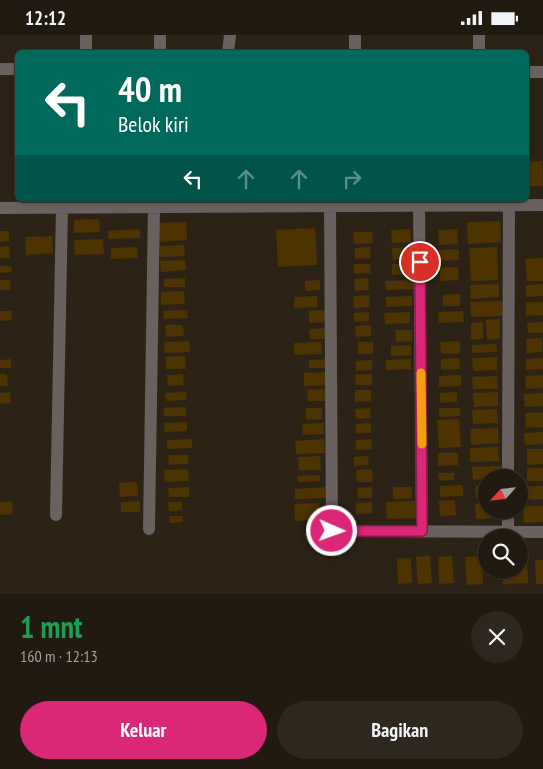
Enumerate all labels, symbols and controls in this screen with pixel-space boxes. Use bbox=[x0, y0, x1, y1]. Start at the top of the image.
text: 12:12 bbox=[25, 6, 66, 30]
text: 40 m bbox=[118, 66, 182, 112]
icon: left bbox=[35, 70, 100, 135]
text: Belok kiri bbox=[118, 110, 189, 138]
icon: left bbox=[179, 165, 207, 193]
icon: ahead bbox=[232, 165, 260, 193]
icon: ahead bbox=[285, 165, 313, 193]
icon: right bbox=[338, 165, 366, 193]
pin bbox=[399, 241, 441, 283]
icon: arrive bbox=[406, 248, 434, 276]
north arrow bbox=[478, 469, 528, 519]
map controls bbox=[478, 469, 528, 579]
position arrow bbox=[305, 504, 357, 556]
button: search bbox=[478, 529, 528, 579]
text: 1 mnt bbox=[20, 607, 83, 646]
button: close bbox=[471, 611, 523, 663]
text: 160 m · 12:13 bbox=[20, 646, 98, 666]
button: Keluar bbox=[20, 701, 267, 759]
button: Bagikan bbox=[277, 701, 523, 759]

